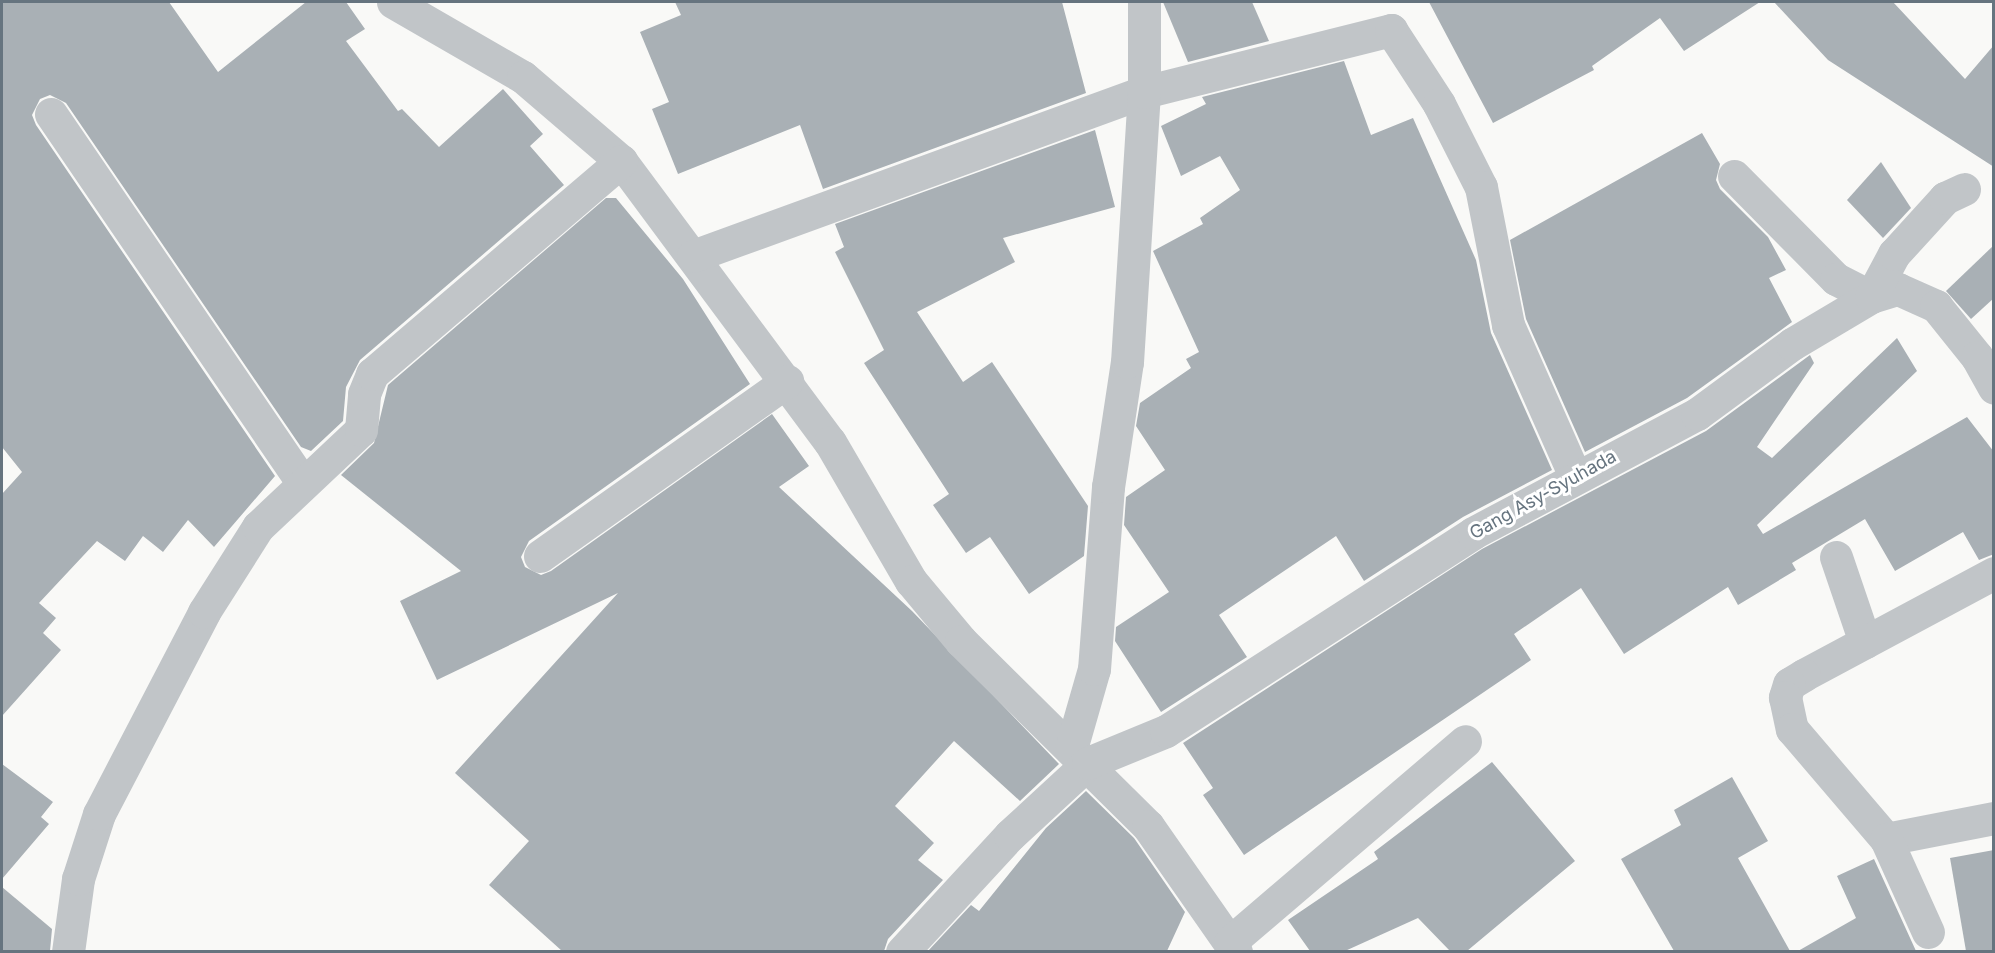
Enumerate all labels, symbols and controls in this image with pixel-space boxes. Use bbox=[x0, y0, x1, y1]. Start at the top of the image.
street label: Gang Asy-Syuhada bbox=[1466, 446, 1620, 544]

